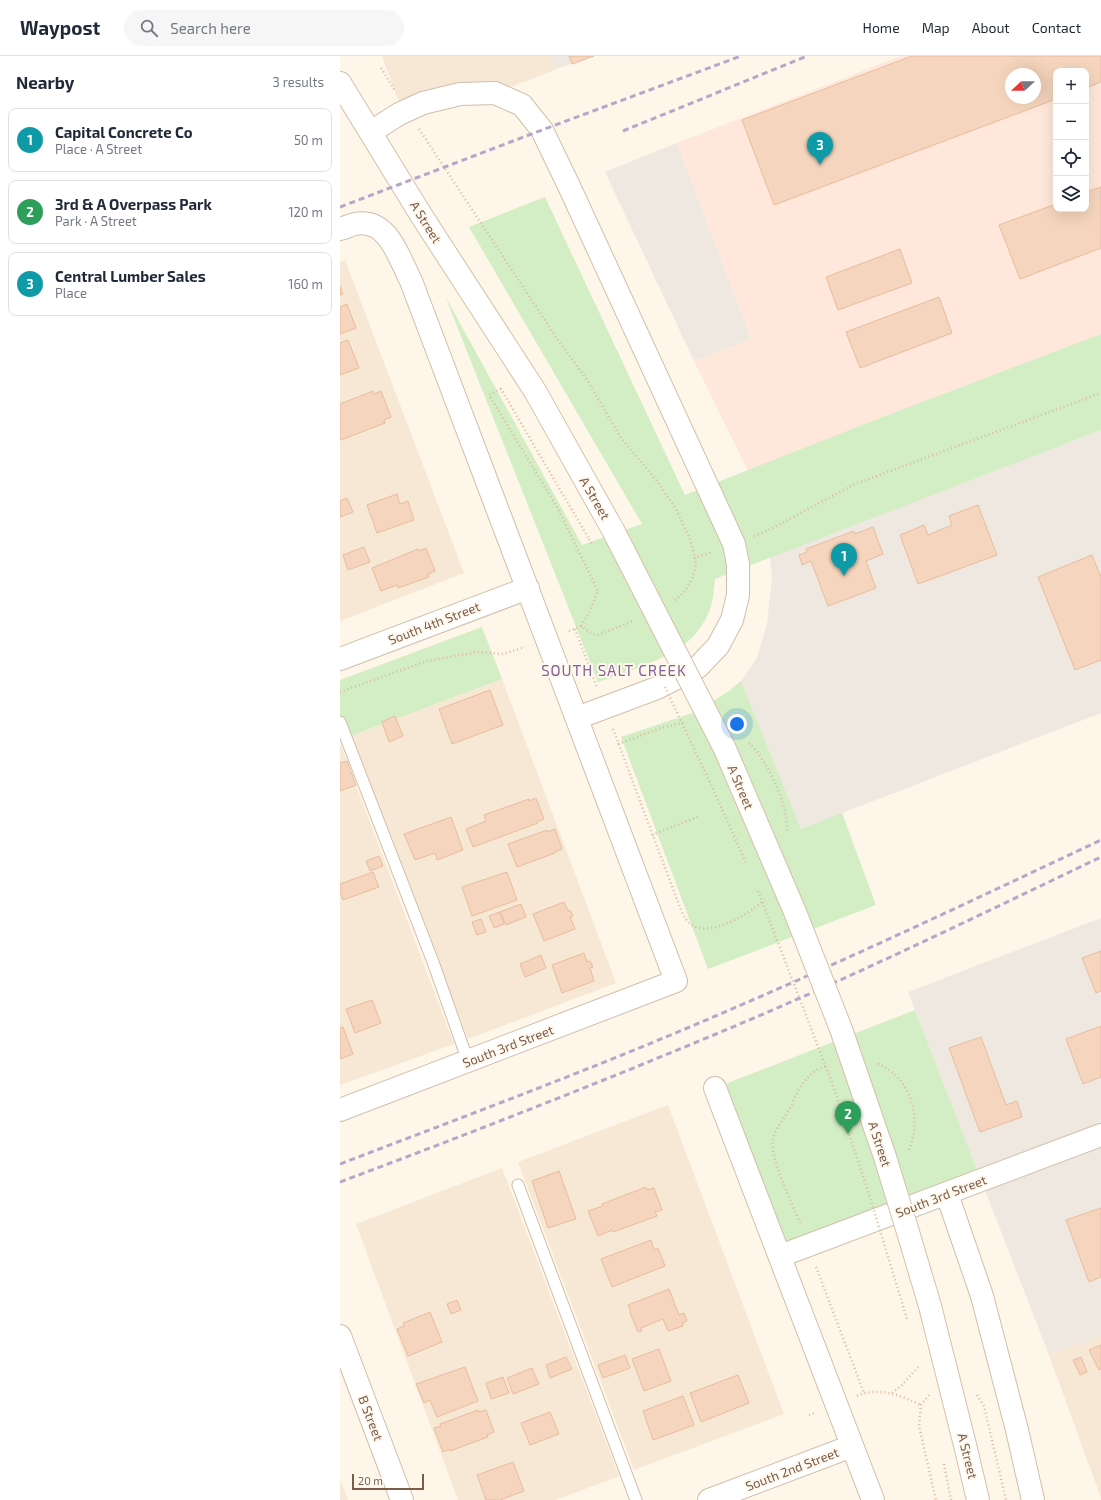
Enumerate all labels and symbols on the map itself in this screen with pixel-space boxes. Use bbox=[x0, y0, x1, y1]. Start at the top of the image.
north arrow bbox=[1005, 68, 1041, 104]
pin: 3 bbox=[807, 132, 833, 165]
street label: A Street bbox=[407, 198, 445, 246]
street label: A Street bbox=[576, 474, 614, 522]
pin: 1 bbox=[831, 543, 857, 576]
street label: South 4th Street bbox=[386, 598, 482, 648]
district label: SOUTH SALT CREEK bbox=[541, 661, 687, 679]
your location bbox=[727, 714, 747, 734]
street label: A Street bbox=[724, 762, 758, 812]
street label: South 3rd Street bbox=[460, 1021, 556, 1071]
pin: 2 bbox=[835, 1101, 861, 1134]
street label: A Street bbox=[865, 1119, 895, 1169]
street label: South 3rd Street bbox=[893, 1171, 989, 1221]
street label: B Street bbox=[355, 1393, 387, 1443]
street label: A Street bbox=[955, 1431, 981, 1481]
street label: South 2nd Street bbox=[743, 1444, 841, 1494]
scale bar bbox=[352, 1472, 424, 1491]

